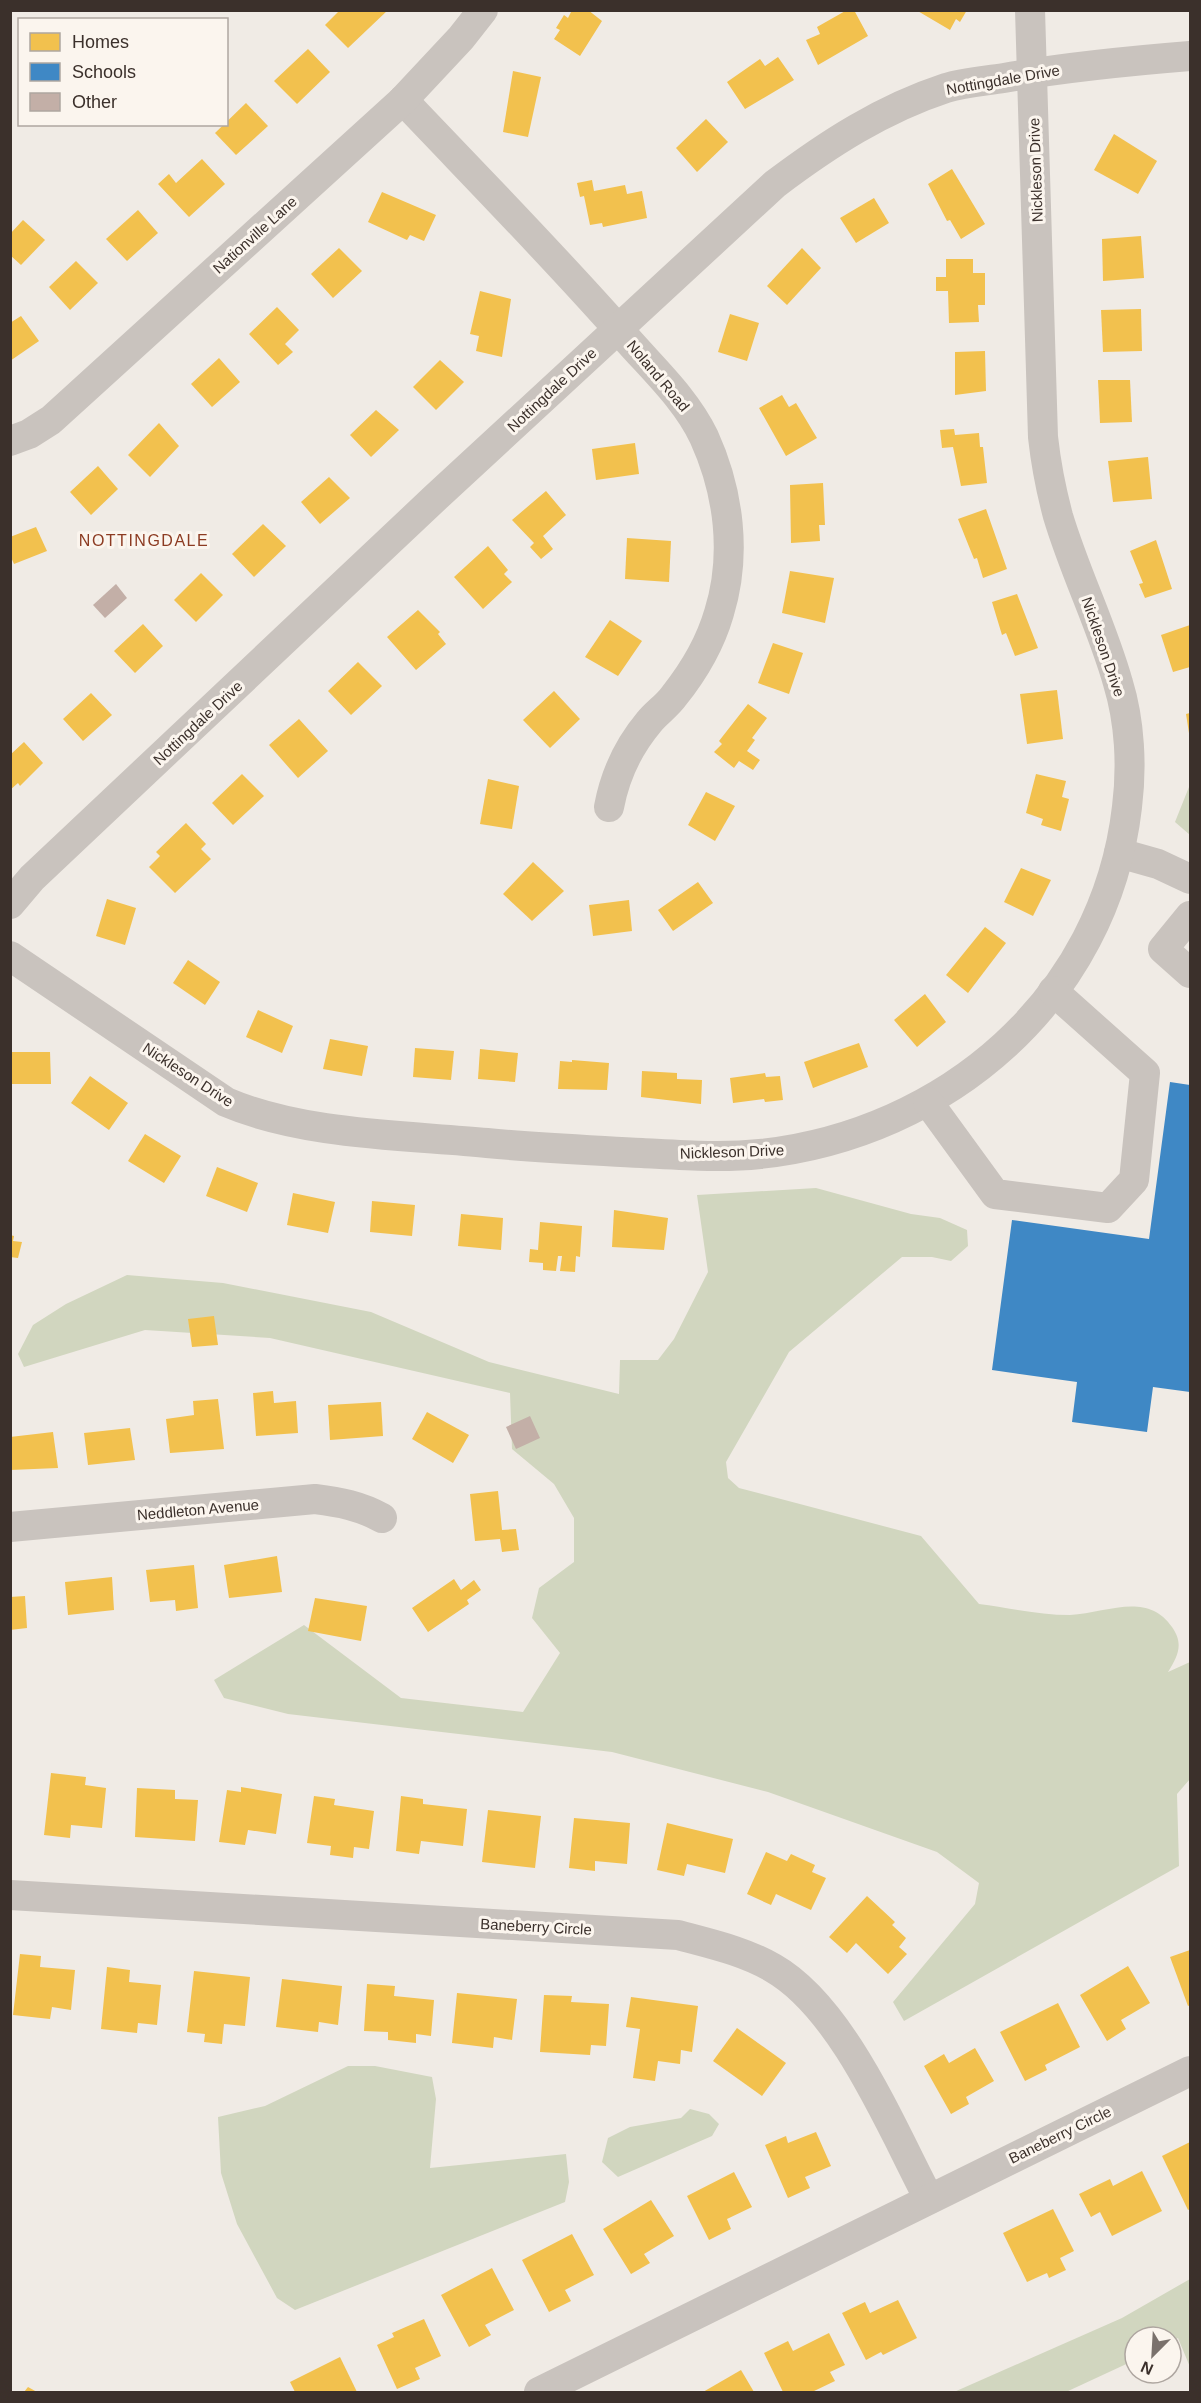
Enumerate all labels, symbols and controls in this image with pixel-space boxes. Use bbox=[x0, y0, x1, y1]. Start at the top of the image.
legend bbox=[18, 18, 228, 126]
text: Homes bbox=[72, 32, 129, 52]
street label: Nottingdale Drive bbox=[945, 61, 1061, 98]
text: Schools bbox=[72, 62, 136, 82]
text: Other bbox=[72, 92, 117, 112]
street label: Nickleson Drive bbox=[1025, 118, 1046, 222]
street label: Nationville Lane bbox=[209, 193, 300, 277]
street label: Noland Road bbox=[624, 337, 693, 415]
street label: Nottingdale Drive bbox=[504, 344, 600, 435]
district label: NOTTINGDALE bbox=[79, 532, 209, 549]
street label: Nickleson Drive bbox=[1078, 595, 1128, 699]
street label: Nottingdale Drive bbox=[150, 677, 246, 768]
street label: Nickleson Drive bbox=[140, 1039, 237, 1110]
street label: Nickleson Drive bbox=[680, 1141, 784, 1162]
street label: Neddleton Avenue bbox=[136, 1496, 260, 1523]
street label: Baneberry Circle bbox=[480, 1915, 592, 1938]
street label: Baneberry Circle bbox=[1006, 2102, 1114, 2167]
north arrow bbox=[1123, 2325, 1183, 2385]
text: N bbox=[1138, 2358, 1156, 2378]

